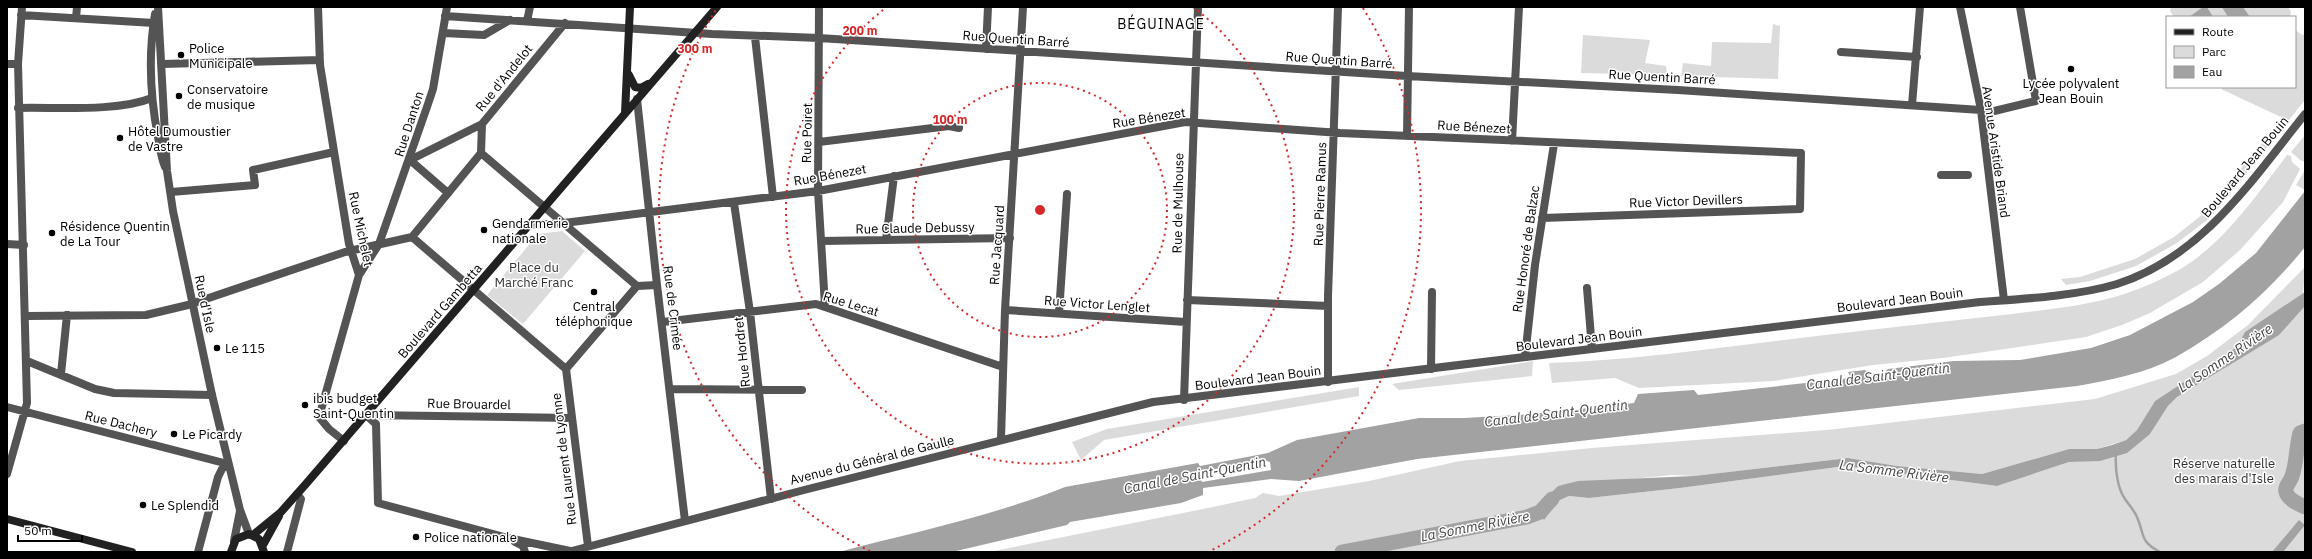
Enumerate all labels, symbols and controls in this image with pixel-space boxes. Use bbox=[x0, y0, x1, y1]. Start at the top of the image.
district label: BÉGUINAGE bbox=[1117, 14, 1205, 33]
legend bbox=[2166, 16, 2296, 88]
text: 200 m bbox=[842, 23, 878, 38]
text: Route bbox=[2202, 24, 2234, 39]
street label: Rue Quentin Barré bbox=[962, 27, 1070, 51]
place label: Police Municipale bbox=[189, 40, 253, 72]
street label: Rue d'Andelot bbox=[472, 41, 536, 115]
text: 300 m bbox=[677, 41, 713, 56]
text: Parc bbox=[2202, 44, 2226, 59]
street label: Rue Quentin Barré bbox=[1285, 48, 1393, 72]
marker: Police Municipale bbox=[176, 50, 186, 60]
marker: Lycée polyvalent Jean Bouin bbox=[2066, 64, 2076, 74]
text: Eau bbox=[2202, 64, 2222, 79]
street label: Rue Quentin Barré bbox=[1608, 66, 1716, 88]
place label: Lycée polyvalent Jean Bouin bbox=[2023, 75, 2119, 107]
place label: Conservatoire de musique bbox=[187, 81, 268, 113]
street label: Avenue Aristide Briand bbox=[1978, 85, 2014, 219]
street label: Rue Danton bbox=[390, 89, 428, 159]
marker: Conservatoire de musique bbox=[174, 91, 184, 101]
street label: Rue Poiret bbox=[798, 103, 816, 163]
street label: Rue Bénezet bbox=[1111, 104, 1187, 132]
text: 100 m bbox=[932, 112, 968, 127]
street label: Boulevard Jean Bouin bbox=[2198, 113, 2292, 221]
street label: Rue Bénezet bbox=[1437, 117, 1511, 137]
place label: Hôtel Dumoustier de Vastre bbox=[128, 123, 231, 155]
marker: Hôtel Dumoustier de Vastre bbox=[115, 133, 125, 143]
street label: Rue Pierre Ramus bbox=[1310, 142, 1330, 246]
street label: Rue de Mulhouse bbox=[1169, 153, 1187, 253]
street label: Rue Bénezet bbox=[792, 160, 868, 190]
street label: Rue Honoré de Balzac bbox=[1509, 184, 1543, 314]
street label: Rue Michelet bbox=[345, 190, 377, 268]
street label: Rue Victor Devillers bbox=[1629, 191, 1743, 211]
centre of rings bbox=[1033, 203, 1047, 217]
street label: Rue Jacquard bbox=[986, 204, 1008, 286]
place label: Gendarmerie nationale bbox=[492, 215, 568, 247]
place label: Résidence Quentin de La Tour bbox=[60, 218, 170, 250]
street label: Rue Claude Debussy bbox=[855, 218, 975, 238]
marker: Gendarmerie nationale bbox=[479, 225, 489, 235]
marker: Résidence Quentin de La Tour bbox=[47, 228, 57, 238]
park label: Place du Marché Franc bbox=[495, 259, 574, 291]
street label: Boulevard Gambetta bbox=[394, 260, 486, 362]
street label: Rue de Crimée bbox=[659, 265, 687, 351]
street label: Rue d'Isle bbox=[191, 273, 219, 335]
street label: Boulevard Jean Bouin bbox=[1836, 284, 1964, 316]
marker: Central téléphonique bbox=[589, 287, 599, 297]
street label: Rue Lecat bbox=[821, 287, 881, 321]
street label: Rue Victor Lenglet bbox=[1043, 292, 1151, 316]
place label: Central téléphonique bbox=[555, 298, 633, 330]
street label: Rue Hordret bbox=[730, 316, 754, 388]
water label: La Somme Rivière bbox=[2174, 320, 2276, 396]
street label: Boulevard Jean Bouin bbox=[1515, 323, 1643, 355]
place label: Le 115 bbox=[225, 340, 265, 357]
marker: Le 115 bbox=[212, 343, 222, 353]
water label: Canal de Saint-Quentin bbox=[1805, 358, 1951, 394]
street label: Boulevard Jean Bouin bbox=[1194, 362, 1322, 394]
place label: ibis budget Saint-Quentin bbox=[313, 390, 394, 422]
street label: Rue Laurent de Lyonne bbox=[547, 392, 581, 526]
street label: Rue Brouardel bbox=[427, 395, 511, 413]
water label: Canal de Saint-Quentin bbox=[1483, 395, 1629, 431]
marker: ibis budget Saint-Quentin bbox=[300, 400, 310, 410]
street label: Rue Dachery bbox=[83, 407, 159, 441]
place label: Le Picardy bbox=[182, 426, 242, 443]
marker: Le Picardy bbox=[169, 429, 179, 439]
street label: Avenue du Général de Gaulle bbox=[788, 431, 956, 489]
water label: Canal de Saint-Quentin bbox=[1122, 452, 1268, 498]
water label: La Somme Rivière bbox=[1838, 455, 1950, 487]
park label: Réserve naturelle des marais d'Isle bbox=[2173, 455, 2275, 487]
place label: Le Splendid bbox=[151, 497, 219, 514]
marker: Le Splendid bbox=[138, 500, 148, 510]
water label: La Somme Rivière bbox=[1419, 507, 1531, 545]
scale bar bbox=[18, 517, 82, 543]
text: 50 m bbox=[24, 523, 52, 538]
place label: Police nationale bbox=[424, 529, 517, 546]
marker: Police nationale bbox=[411, 532, 421, 542]

